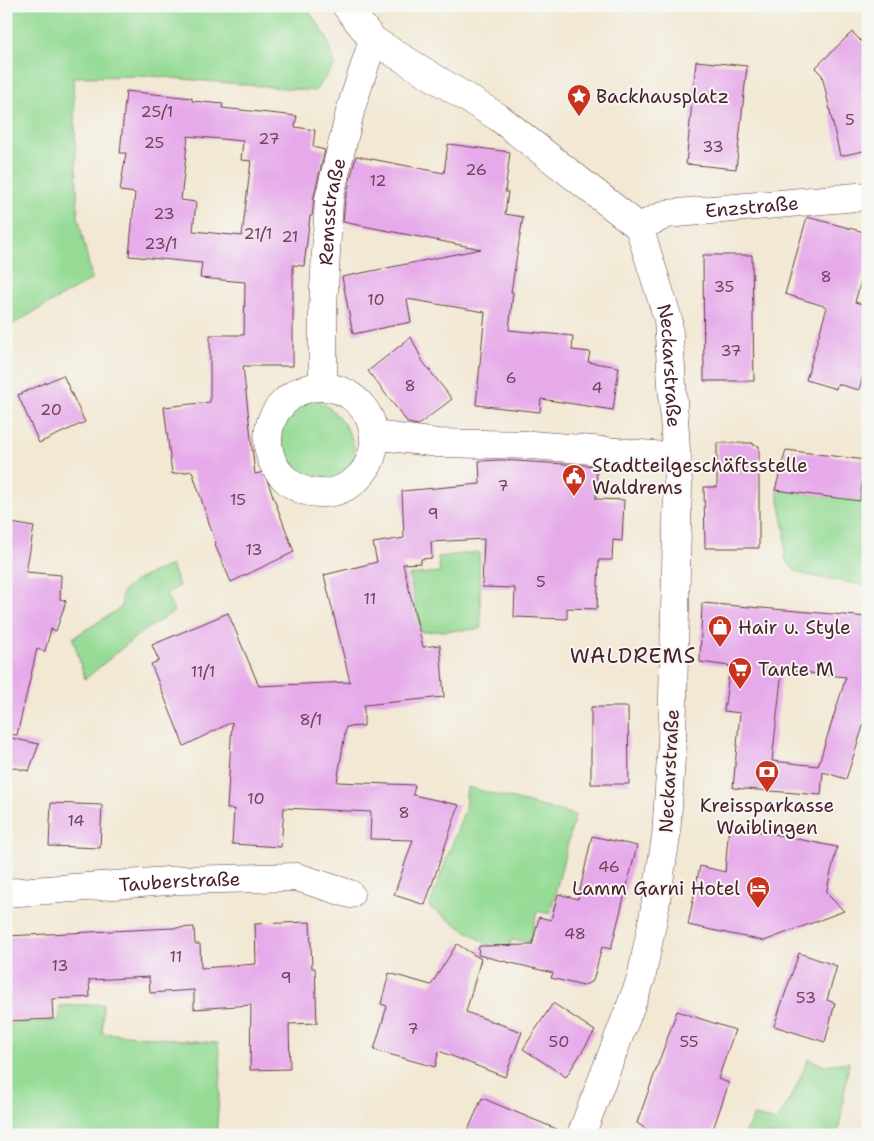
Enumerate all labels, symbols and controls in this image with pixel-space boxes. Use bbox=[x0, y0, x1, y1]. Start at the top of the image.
place icon: Backhausplatz bbox=[566, 83, 592, 117]
place label: Backhausplatz bbox=[596, 84, 729, 109]
house number: 25/1 bbox=[141, 101, 173, 122]
house number: 5 bbox=[845, 109, 855, 130]
house number: 27 bbox=[258, 128, 280, 149]
house number: 25 bbox=[144, 132, 164, 153]
house number: 33 bbox=[702, 136, 724, 157]
street label: Remsstraße bbox=[313, 155, 351, 266]
house number: 26 bbox=[465, 159, 487, 180]
house number: 12 bbox=[369, 170, 387, 191]
street label: Enzstraße bbox=[704, 190, 800, 223]
house number: 23 bbox=[153, 203, 175, 224]
house number: 21/1 bbox=[244, 223, 273, 244]
house number: 21 bbox=[281, 226, 299, 247]
house number: 23/1 bbox=[144, 233, 178, 254]
house number: 8 bbox=[820, 266, 832, 287]
house number: 35 bbox=[714, 276, 734, 297]
house number: 10 bbox=[367, 289, 385, 310]
street label: Neckarstraße bbox=[651, 300, 687, 428]
house number: 37 bbox=[720, 340, 742, 361]
house number: 6 bbox=[505, 367, 517, 388]
house number: 8 bbox=[404, 375, 416, 396]
house number: 4 bbox=[591, 377, 603, 398]
house number: 20 bbox=[40, 399, 62, 420]
place label: Stadtteilgeschäftsstelle Waldrems bbox=[592, 453, 808, 500]
public building icon: Stadtteilgeschäftsstelle Waldrems bbox=[561, 463, 587, 497]
house number: 7 bbox=[497, 475, 509, 496]
house number: 15 bbox=[230, 489, 246, 510]
house number: 9 bbox=[427, 503, 439, 524]
house number: 13 bbox=[245, 539, 263, 560]
house number: 5 bbox=[536, 571, 546, 592]
house number: 11 bbox=[364, 588, 376, 609]
shop icon: Hair u. Style bbox=[707, 614, 733, 648]
place label: Hair u. Style bbox=[738, 615, 851, 640]
district label: WALDREMS bbox=[570, 642, 696, 670]
supermarket icon: Tante M bbox=[727, 656, 753, 690]
place label: Tante M bbox=[758, 657, 834, 682]
house number: 11/1 bbox=[191, 661, 215, 682]
street label: Neckarstraße bbox=[653, 708, 685, 834]
house number: 8/1 bbox=[299, 709, 323, 730]
bank icon: Kreissparkasse Waiblingen bbox=[754, 759, 780, 793]
house number: 10 bbox=[247, 788, 265, 809]
place label: Kreissparkasse Waiblingen bbox=[700, 793, 834, 840]
house number: 8 bbox=[398, 802, 410, 823]
house number: 14 bbox=[67, 810, 85, 831]
house number: 46 bbox=[598, 856, 620, 877]
street label: Tauberstraße bbox=[118, 866, 241, 897]
hotel icon: Lamm Garni Hotel bbox=[745, 875, 771, 909]
place label: Lamm Garni Hotel bbox=[572, 876, 740, 901]
house number: 48 bbox=[564, 923, 586, 944]
house number: 11 bbox=[170, 946, 182, 967]
house number: 13 bbox=[51, 955, 69, 976]
house number: 9 bbox=[280, 967, 292, 988]
house number: 53 bbox=[796, 987, 816, 1008]
house number: 7 bbox=[407, 1018, 419, 1039]
house number: 50 bbox=[549, 1031, 569, 1052]
house number: 55 bbox=[679, 1031, 699, 1052]

